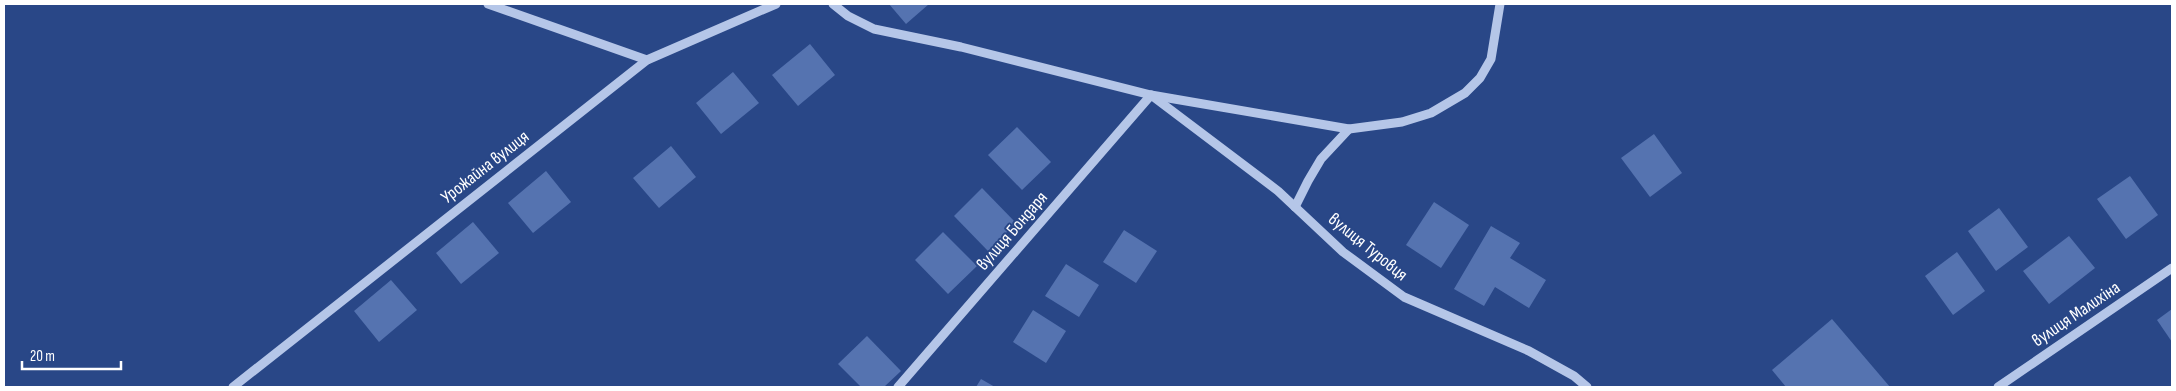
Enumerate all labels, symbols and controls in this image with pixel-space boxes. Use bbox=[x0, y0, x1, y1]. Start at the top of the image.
street label: Урожайна вулиця bbox=[437, 126, 533, 208]
street label: вулиця Бондаря bbox=[972, 187, 1052, 275]
street label: вулиця Туровця bbox=[1324, 209, 1412, 285]
street label: вулиця Малихіна bbox=[2028, 277, 2124, 351]
scale bar bbox=[22, 338, 121, 370]
text: 20 m bbox=[30, 347, 55, 366]

